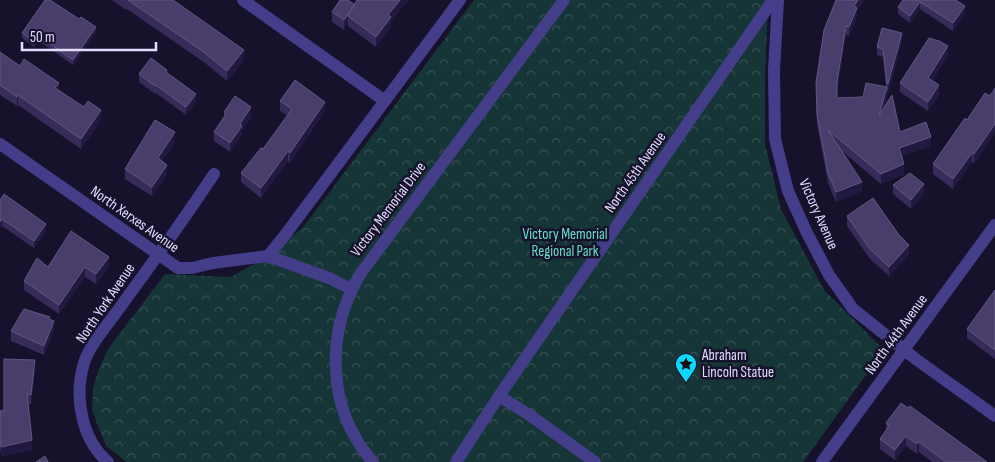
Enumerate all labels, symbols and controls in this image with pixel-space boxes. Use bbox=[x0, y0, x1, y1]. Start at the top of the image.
scale bar bbox=[22, 20, 156, 52]
text: 50 m bbox=[30, 28, 55, 47]
street label: North 45th Avenue bbox=[601, 128, 670, 216]
street label: Victory Memorial Drive bbox=[347, 158, 430, 260]
street label: Victory Avenue bbox=[795, 176, 843, 253]
street label: North Xerxes Avenue bbox=[87, 182, 183, 257]
park label: Victory Memorial Regional Park bbox=[522, 225, 608, 261]
street label: North York Avenue bbox=[72, 260, 139, 347]
street label: North 44th Avenue bbox=[861, 291, 932, 378]
place label: Abraham Lincoln Statue bbox=[701, 346, 774, 382]
place icon: Abraham Lincoln Statue bbox=[674, 352, 698, 383]

